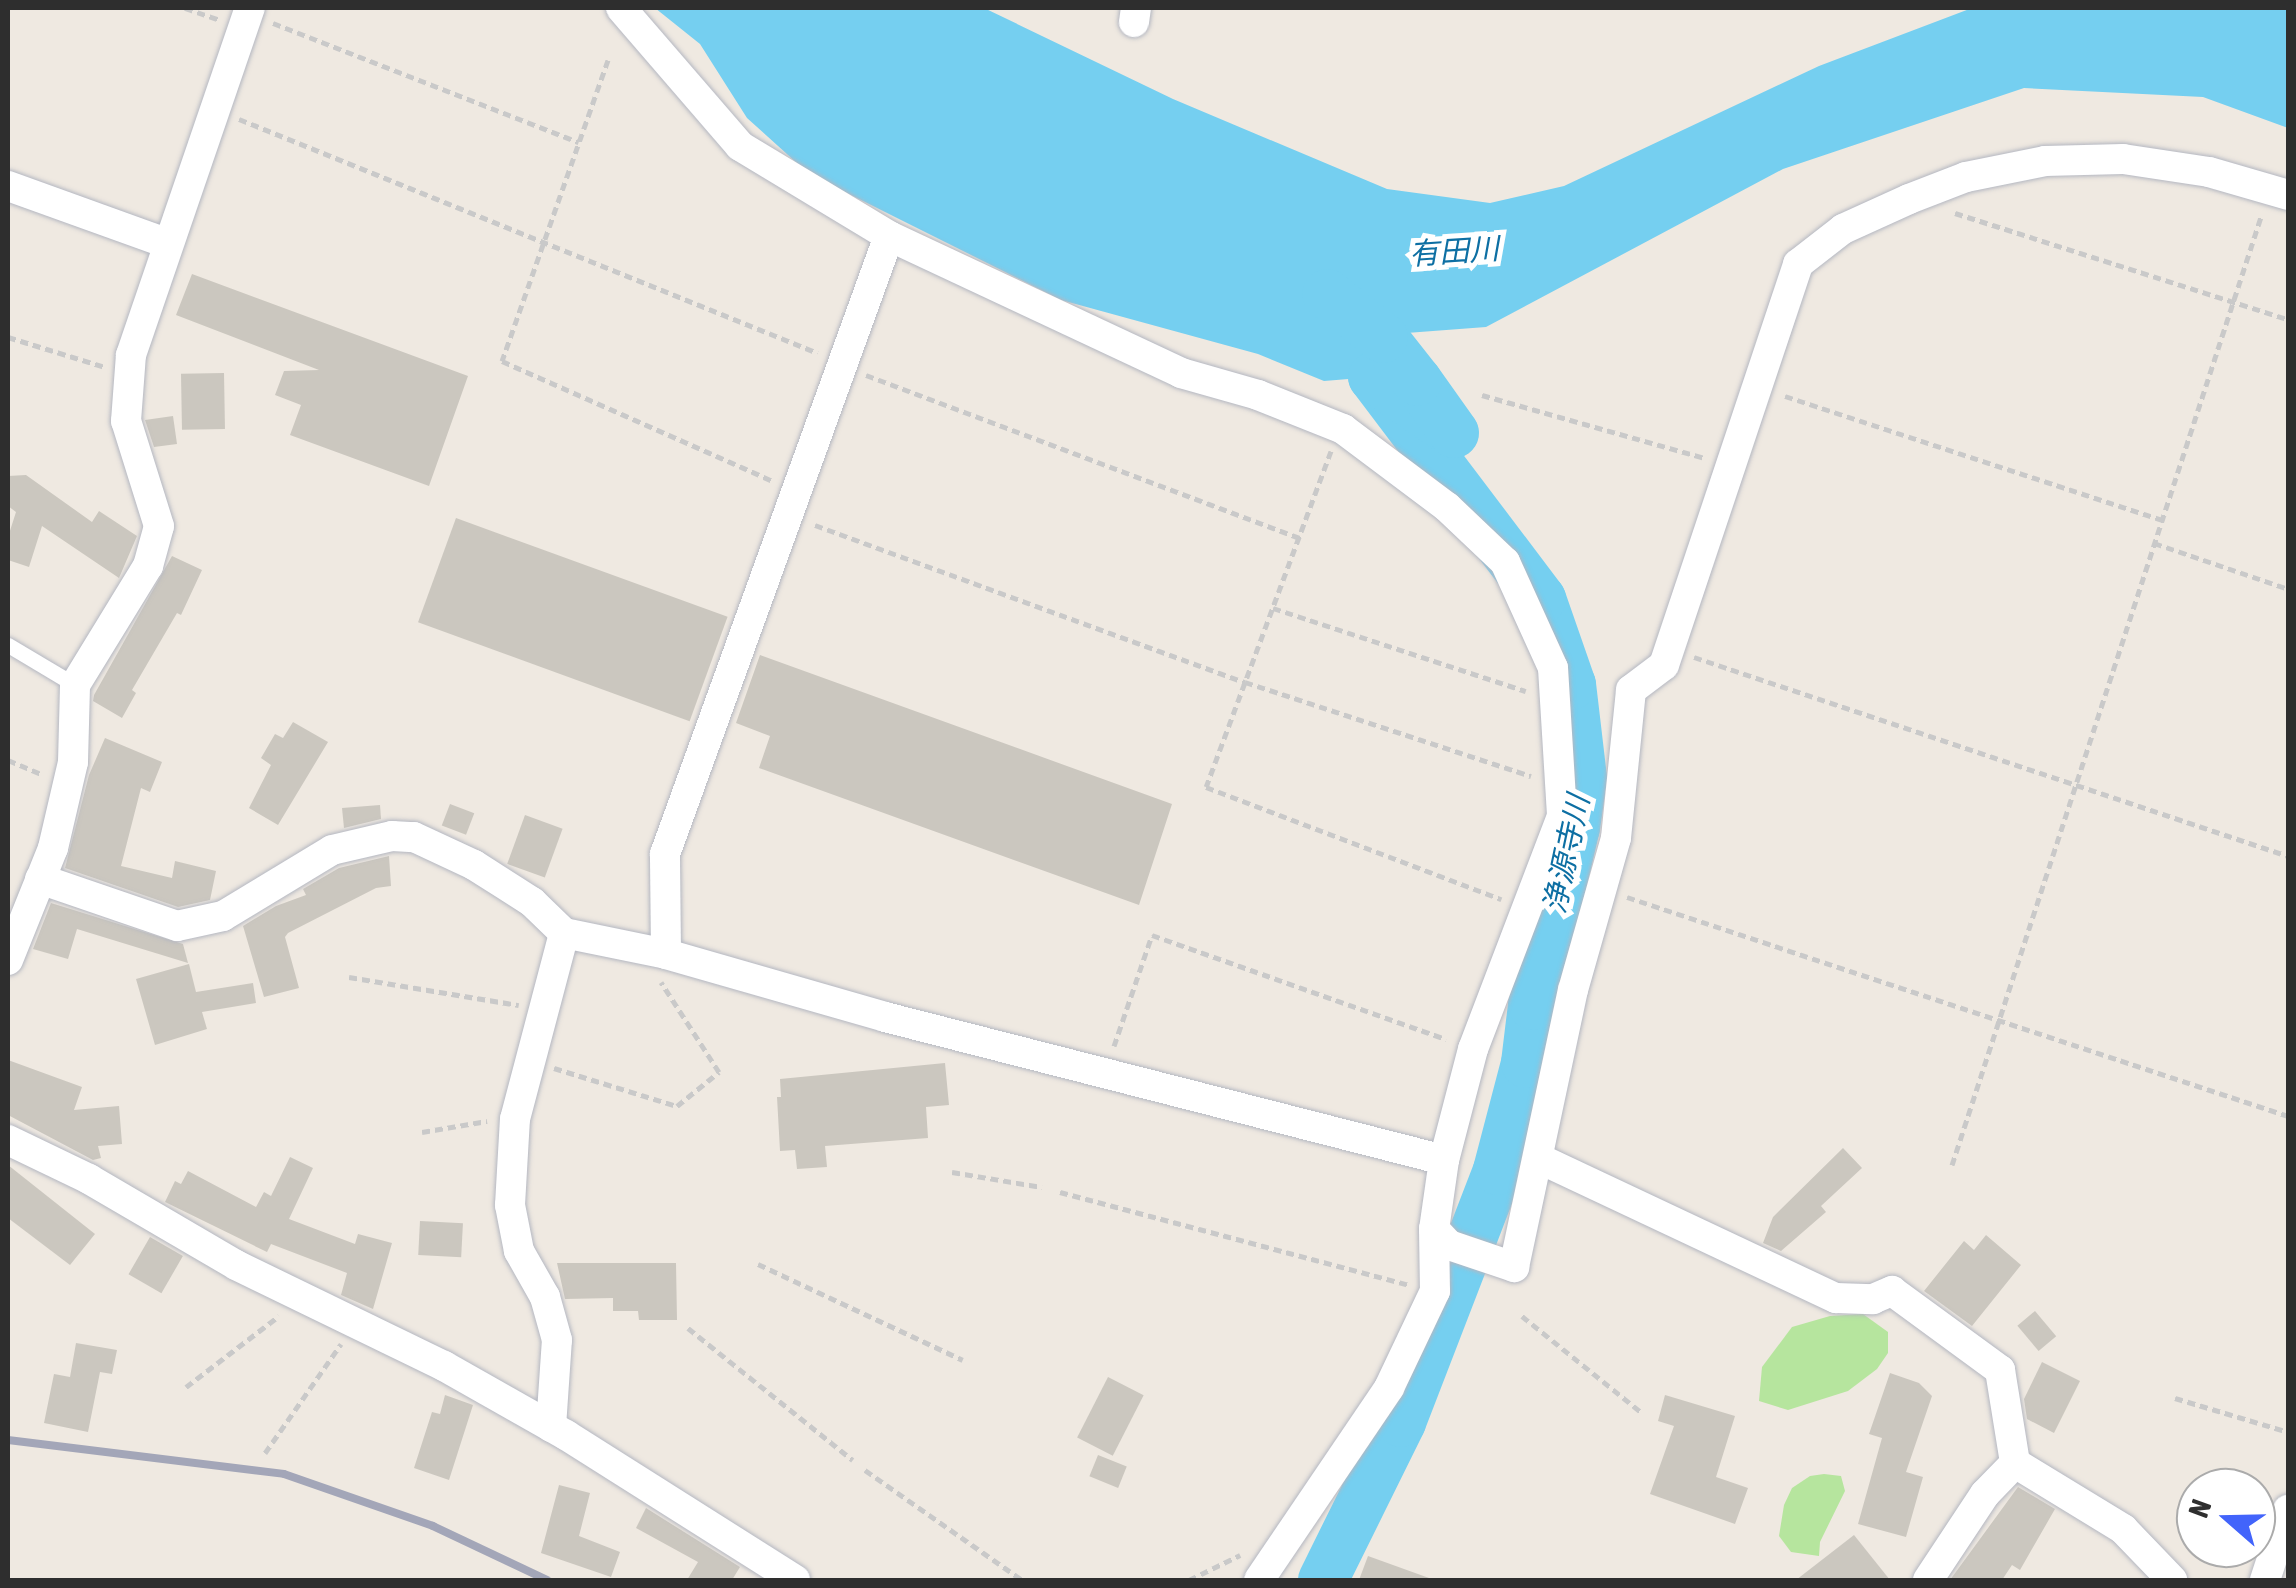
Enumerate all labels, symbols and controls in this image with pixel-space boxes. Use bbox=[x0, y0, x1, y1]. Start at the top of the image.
water label: 有田川 bbox=[1408, 230, 1500, 272]
water label: 浄源寺川 bbox=[1536, 792, 1596, 916]
north arrow bbox=[2176, 1468, 2276, 1568]
text: N bbox=[2182, 1495, 2218, 1522]

